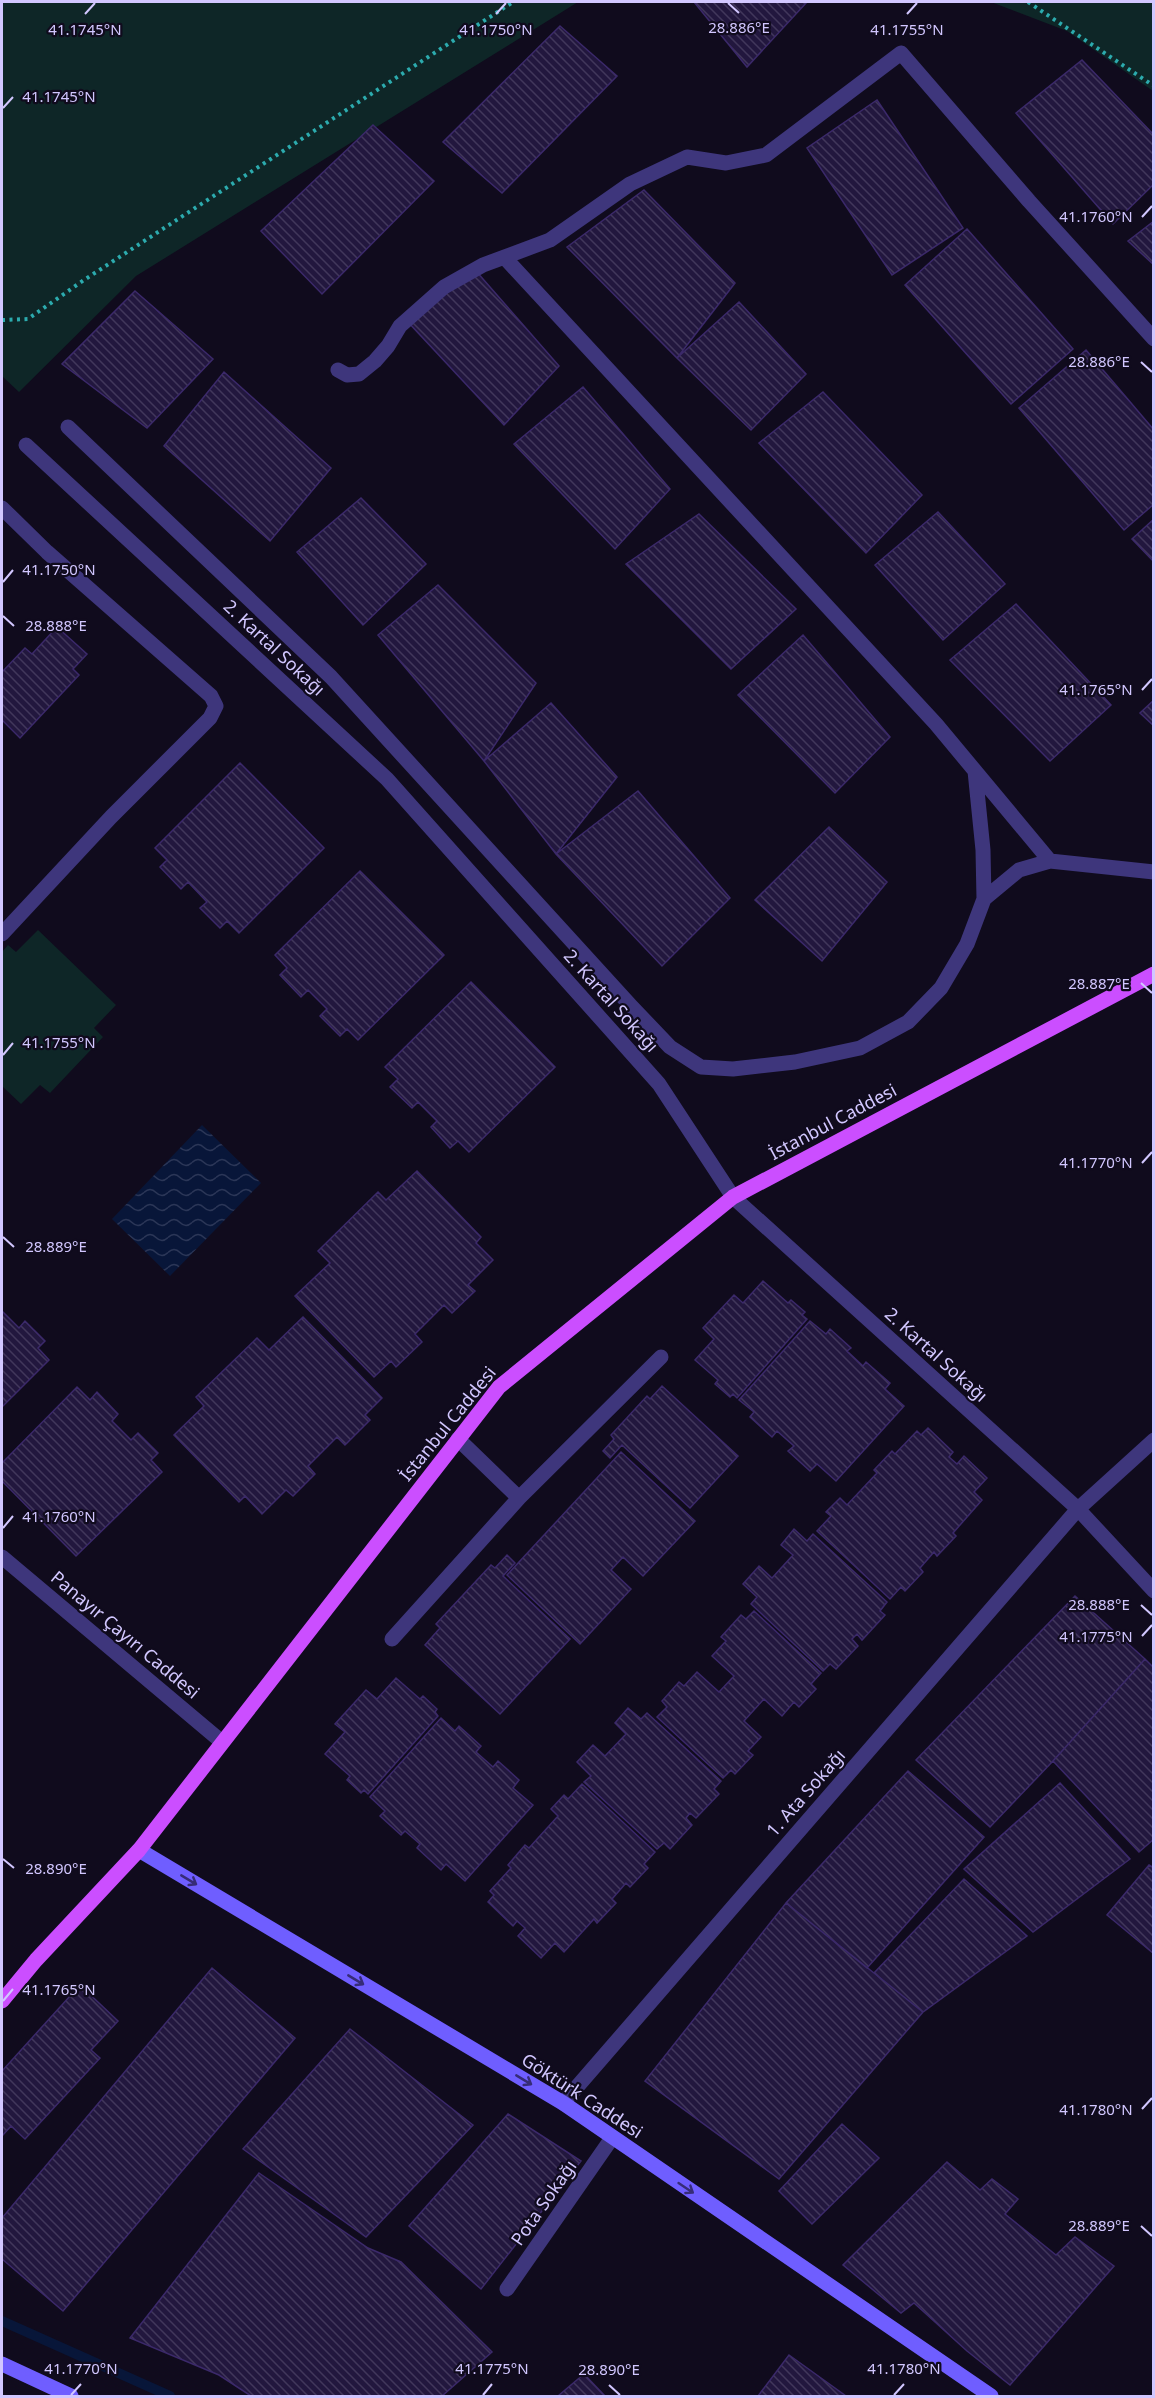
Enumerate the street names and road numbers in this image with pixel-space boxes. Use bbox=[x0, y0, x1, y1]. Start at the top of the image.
street label: 2. Kartal Sokağı bbox=[219, 594, 331, 701]
street label: 2. Kartal Sokağı bbox=[559, 944, 664, 1057]
street label: İstanbul Caddesi bbox=[765, 1077, 900, 1165]
street label: 2. Kartal Sokağı bbox=[880, 1302, 993, 1407]
street label: İstanbul Caddesi bbox=[394, 1361, 501, 1486]
street label: Panayır Çayırı Caddesi bbox=[46, 1565, 205, 1704]
street label: 1. Ata Sokağı bbox=[761, 1743, 850, 1841]
street label: Göktürk Caddesi bbox=[517, 2047, 648, 2143]
street label: Pota Sokağı bbox=[505, 2155, 581, 2250]

